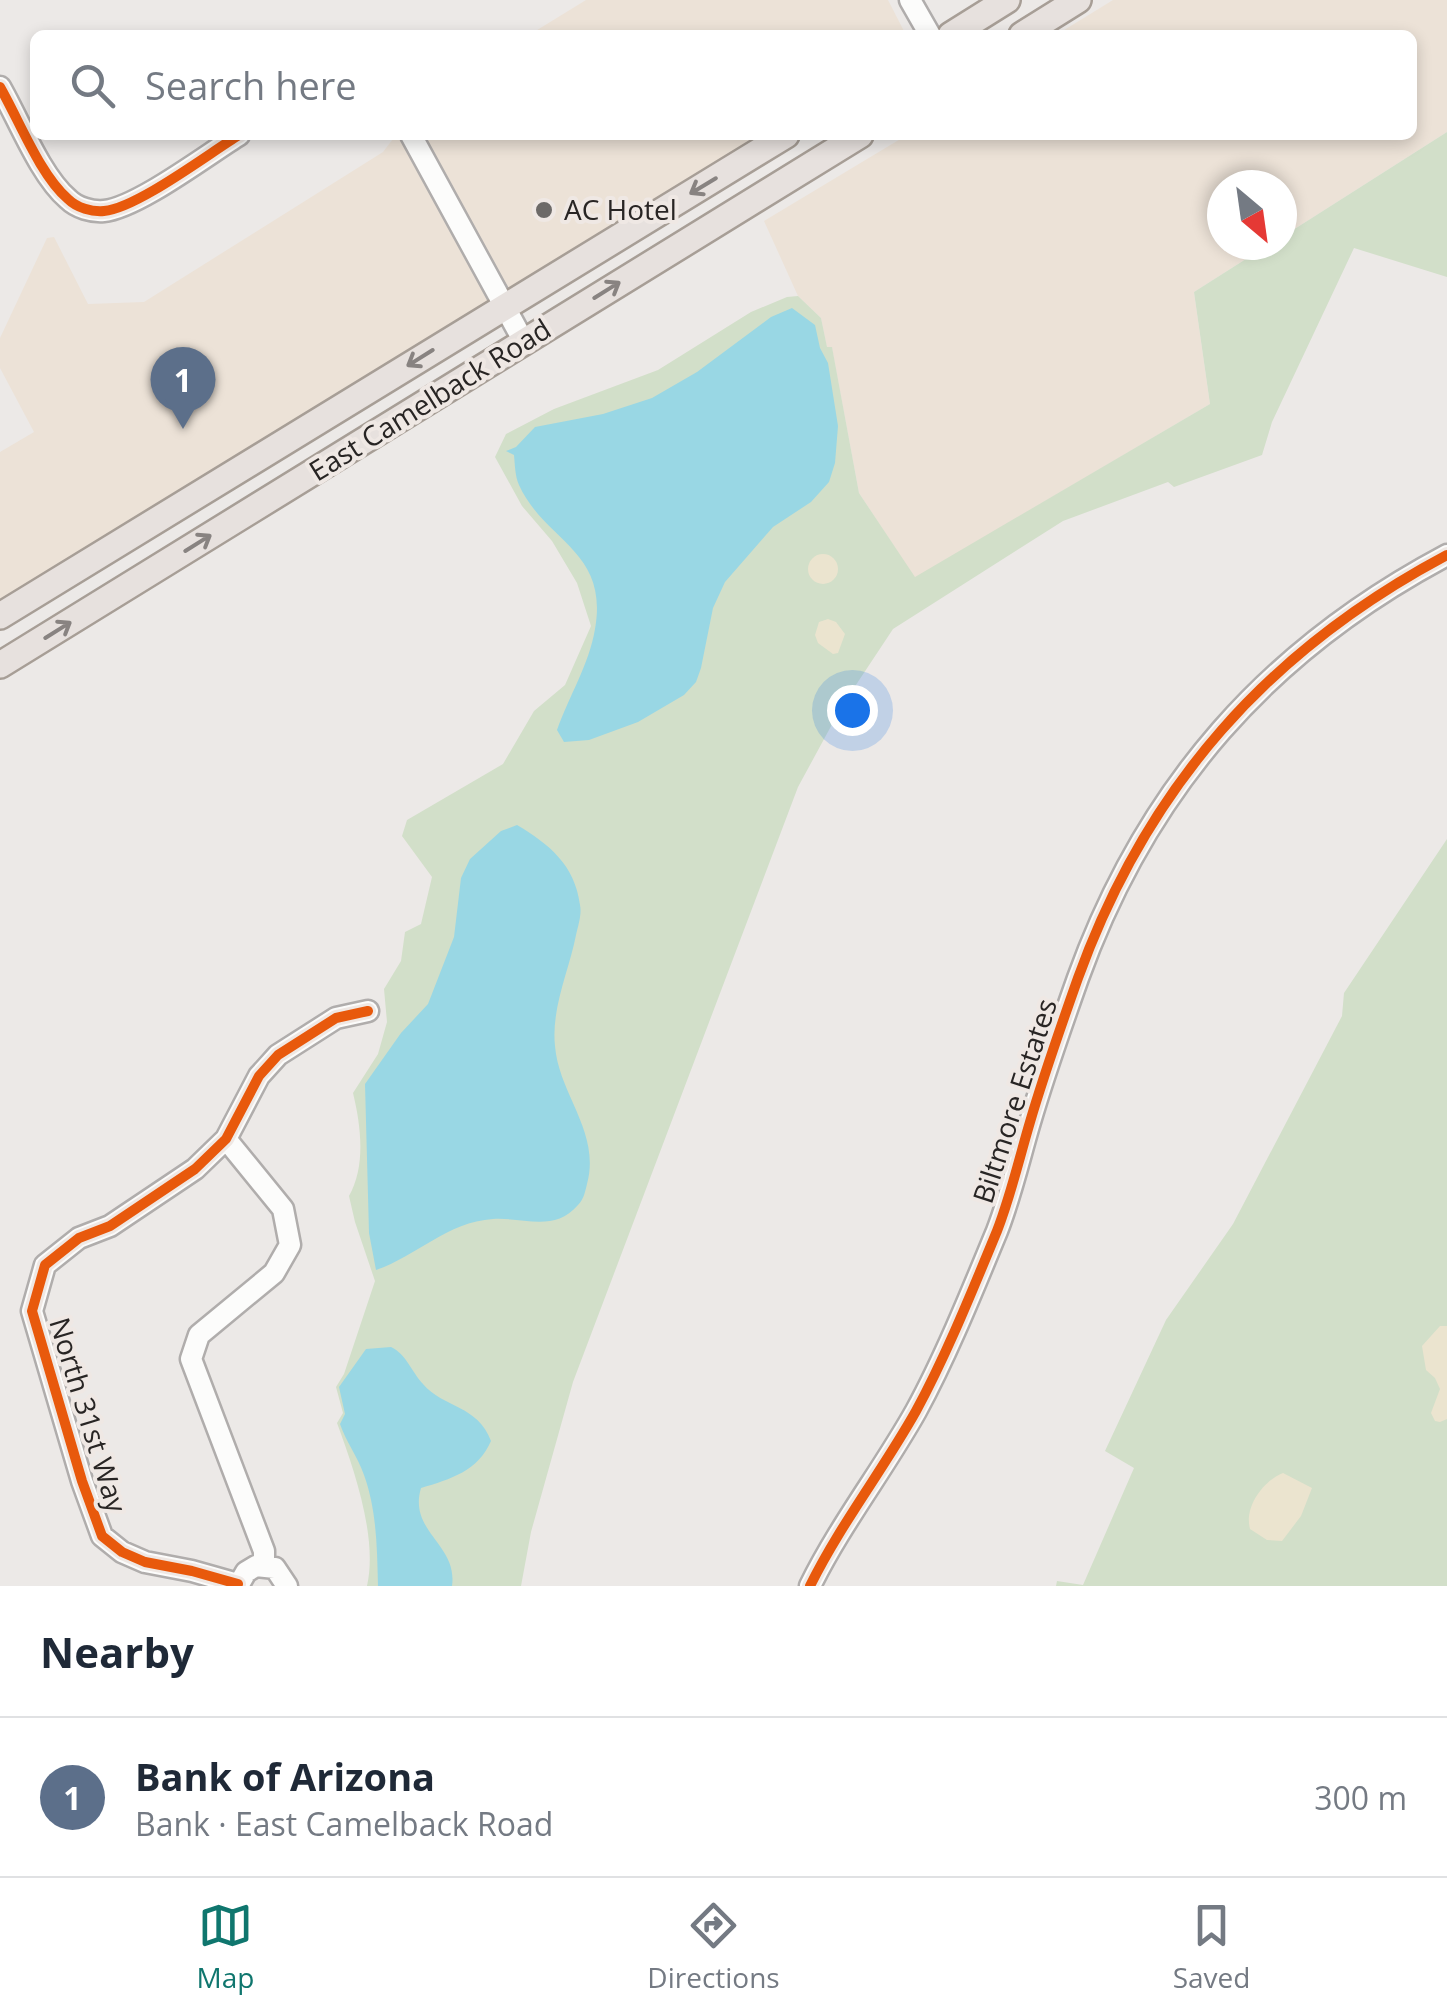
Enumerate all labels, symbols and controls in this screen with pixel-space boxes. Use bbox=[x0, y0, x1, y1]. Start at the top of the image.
search box bbox=[30, 30, 1417, 140]
icon: search bbox=[65, 58, 120, 113]
text: Search here bbox=[145, 59, 357, 111]
north arrow bbox=[1207, 170, 1297, 260]
one-way arrow bbox=[689, 175, 718, 196]
place label: AC Hotel bbox=[564, 190, 677, 228]
marker: AC Hotel bbox=[533, 199, 555, 221]
one-way arrow bbox=[592, 280, 621, 301]
street label: East Camelback Road bbox=[301, 309, 558, 489]
pin: 1 bbox=[150, 346, 216, 429]
one-way arrow bbox=[406, 347, 435, 368]
one-way arrow bbox=[183, 532, 212, 553]
one-way arrow bbox=[43, 619, 72, 640]
your location bbox=[827, 685, 878, 736]
street label: Biltmore Estates bbox=[963, 994, 1065, 1208]
street label: North 31st Way bbox=[41, 1313, 137, 1518]
text: Nearby bbox=[40, 1623, 194, 1680]
text: Bank of Arizona bbox=[135, 1750, 435, 1802]
text: 1 bbox=[63, 1776, 82, 1819]
text: 300 m bbox=[1314, 1776, 1407, 1819]
text: Bank · East Camelback Road bbox=[135, 1802, 553, 1845]
tab: Map bbox=[196, 1898, 254, 1996]
tab: Directions bbox=[647, 1898, 780, 1996]
tab: Saved bbox=[1173, 1898, 1250, 1996]

